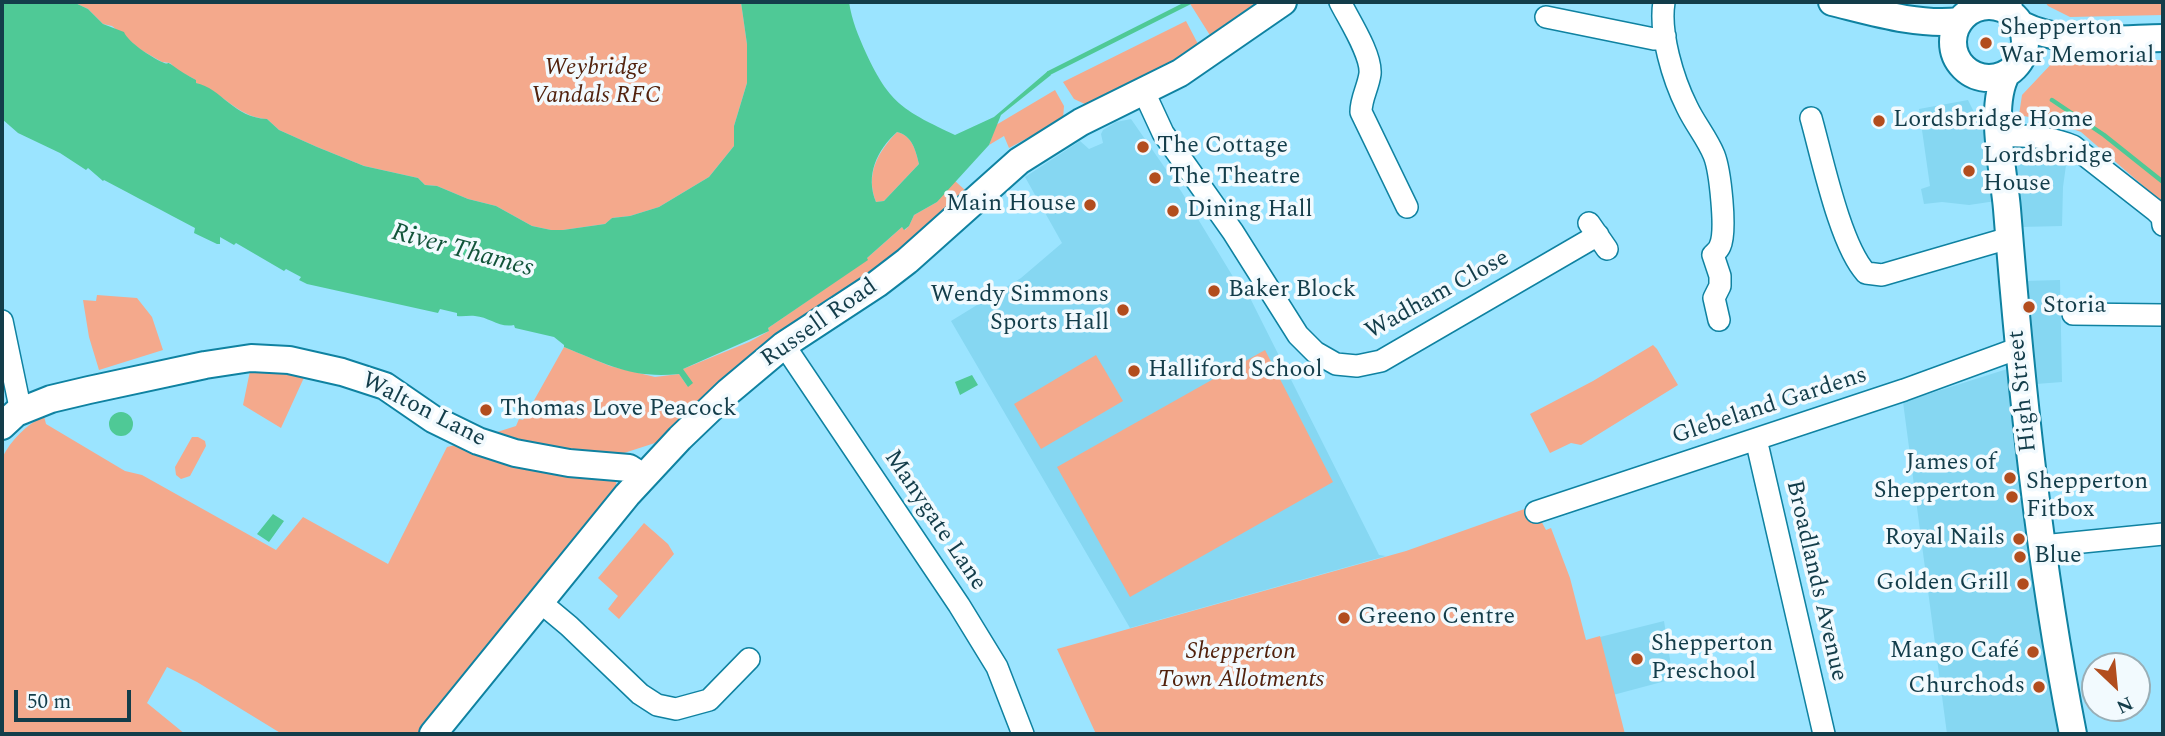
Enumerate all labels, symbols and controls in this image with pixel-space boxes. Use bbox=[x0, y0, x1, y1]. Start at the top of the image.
place label: Shepperton War Memorial bbox=[2000, 15, 2154, 71]
marker: Shepperton War Memorial bbox=[1978, 35, 1994, 51]
park label: Weybridge Vandals RFC bbox=[531, 55, 661, 111]
place label: Lordsbridge Home bbox=[1893, 107, 2093, 135]
marker: Lordsbridge Home bbox=[1871, 113, 1887, 129]
place label: The Cottage bbox=[1157, 133, 1288, 161]
marker: The Cottage bbox=[1135, 139, 1151, 155]
place label: Lordsbridge House bbox=[1983, 143, 2113, 199]
marker: Lordsbridge House bbox=[1961, 163, 1977, 179]
place label: The Theatre bbox=[1169, 164, 1300, 192]
marker: The Theatre bbox=[1147, 170, 1163, 186]
place label: Main House bbox=[946, 191, 1076, 219]
marker: Main House bbox=[1082, 197, 1098, 213]
place label: Dining Hall bbox=[1187, 197, 1313, 225]
marker: Dining Hall bbox=[1165, 203, 1181, 219]
water label: River Thames bbox=[388, 218, 536, 286]
street label: Wadham Close bbox=[1361, 245, 1515, 347]
street label: Russell Road bbox=[756, 273, 884, 375]
place label: Baker Block bbox=[1228, 277, 1356, 305]
place label: Wendy Simmons Sports Hall bbox=[931, 282, 1109, 338]
marker: Baker Block bbox=[1206, 283, 1222, 299]
place label: Storia bbox=[2043, 293, 2106, 321]
marker: Storia bbox=[2021, 299, 2037, 315]
marker: Wendy Simmons Sports Hall bbox=[1115, 302, 1131, 318]
street label: High Street bbox=[2003, 328, 2045, 454]
place label: Halliford School bbox=[1148, 357, 1323, 385]
street label: Glebeland Gardens bbox=[1669, 362, 1871, 452]
marker: Halliford School bbox=[1126, 363, 1142, 379]
street label: Walton Lane bbox=[356, 367, 490, 455]
place label: Thomas Love Peacock bbox=[500, 396, 737, 424]
marker: Thomas Love Peacock bbox=[478, 402, 494, 418]
street label: Manygate Lane bbox=[876, 445, 992, 597]
place label: James of Shepperton bbox=[1874, 450, 1996, 506]
place label: Shepperton Fitbox bbox=[2026, 469, 2148, 525]
marker: James of Shepperton bbox=[2002, 470, 2018, 486]
street label: Broadlands Avenue bbox=[1778, 478, 1852, 684]
marker: Shepperton Fitbox bbox=[2004, 489, 2020, 505]
place label: Royal Nails bbox=[1884, 525, 2005, 553]
marker: Royal Nails bbox=[2011, 531, 2027, 547]
place label: Blue bbox=[2034, 543, 2082, 571]
marker: Blue bbox=[2012, 549, 2028, 565]
place label: Golden Grill bbox=[1876, 570, 2009, 598]
marker: Golden Grill bbox=[2015, 576, 2031, 592]
place label: Greeno Centre bbox=[1358, 604, 1515, 632]
marker: Greeno Centre bbox=[1336, 610, 1352, 626]
place label: Shepperton Preschool bbox=[1651, 631, 1773, 687]
place label: Mango Café bbox=[1890, 638, 2019, 666]
park label: Shepperton Town Allotments bbox=[1158, 639, 1324, 695]
marker: Mango Café bbox=[2025, 644, 2041, 660]
marker: Shepperton Preschool bbox=[1629, 651, 1645, 667]
north arrow bbox=[2081, 652, 2151, 722]
place label: Churchods bbox=[1908, 673, 2025, 701]
scale bar bbox=[18, 676, 135, 720]
marker: Churchods bbox=[2031, 679, 2047, 695]
text: 50 m bbox=[27, 686, 71, 718]
text: N bbox=[2111, 688, 2138, 721]

